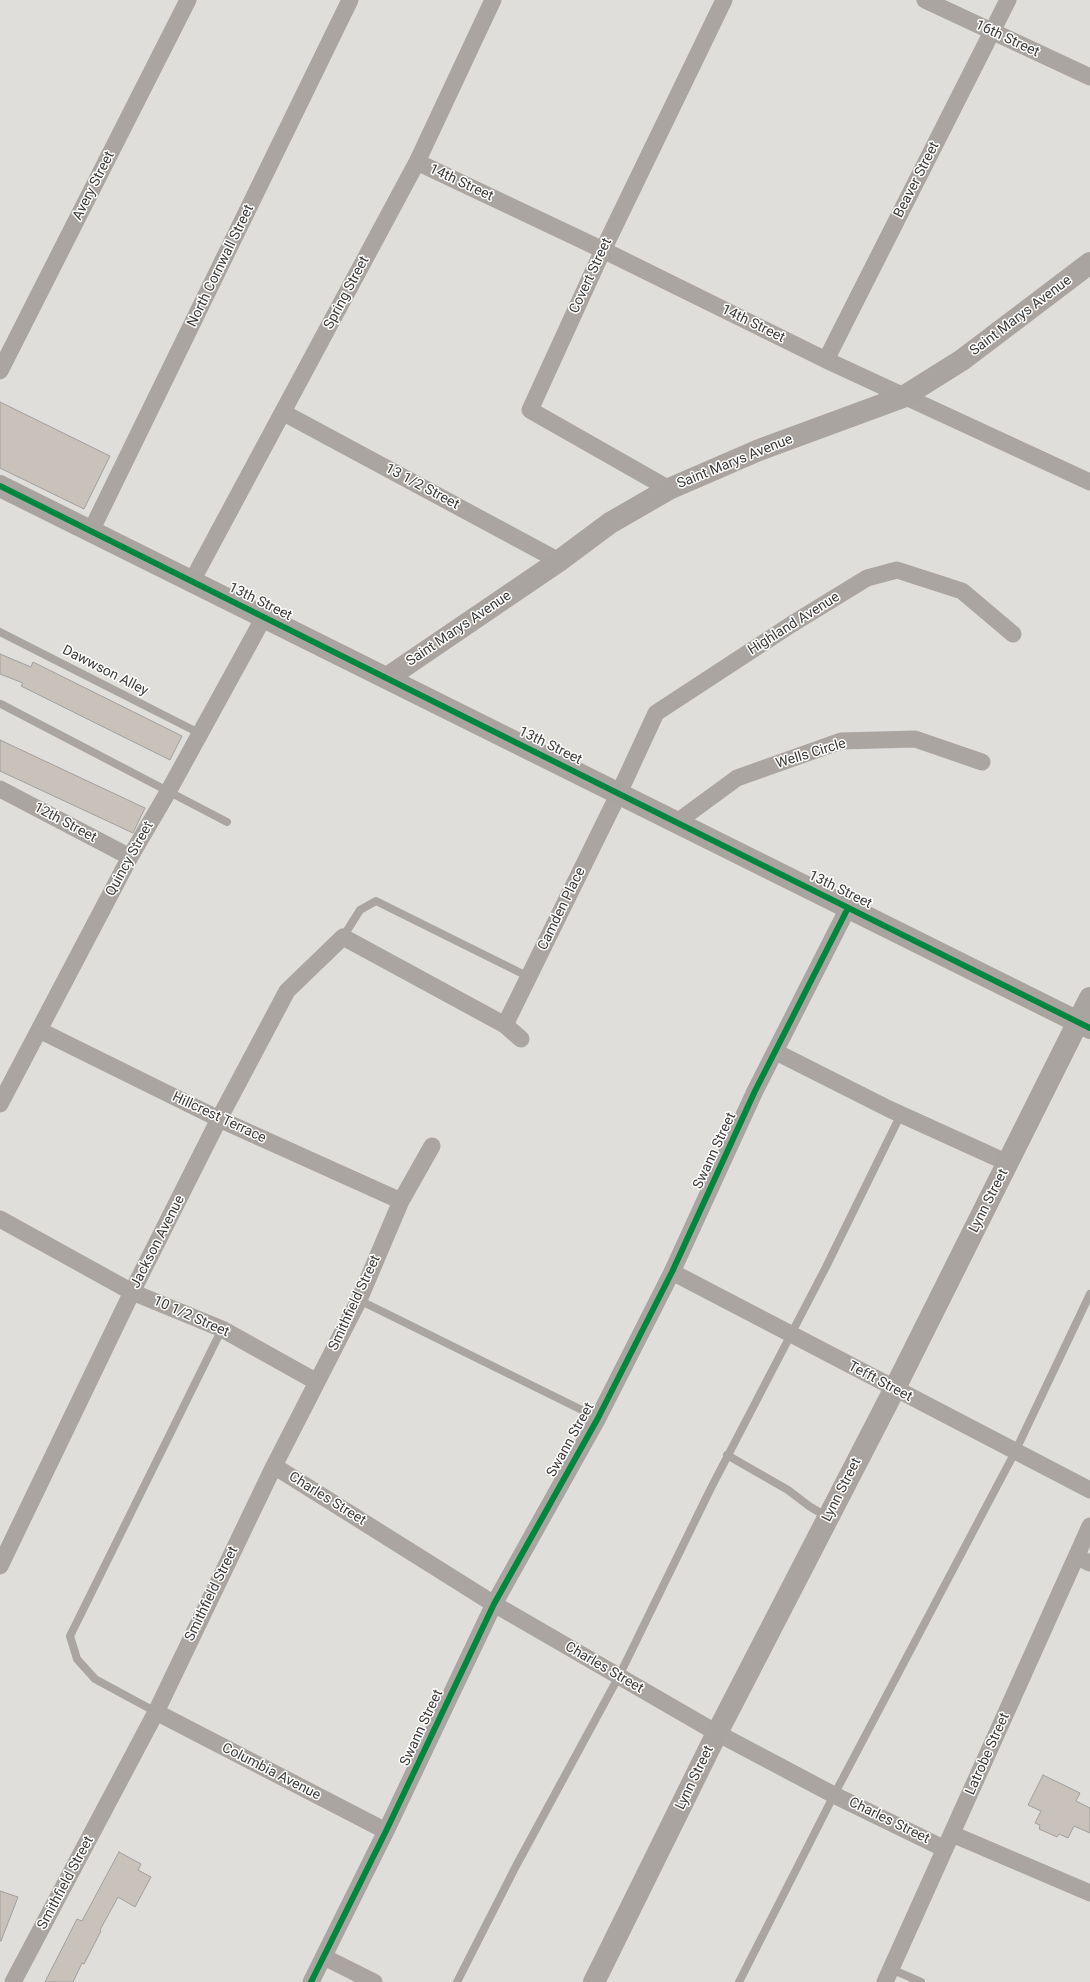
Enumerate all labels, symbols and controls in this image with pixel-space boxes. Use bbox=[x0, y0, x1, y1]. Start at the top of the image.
street label: 16th Street bbox=[972, 17, 1042, 61]
street label: Beaver Street bbox=[891, 139, 943, 221]
street label: Avery Street bbox=[70, 149, 118, 223]
street label: 14th Street bbox=[426, 161, 496, 205]
street label: North Cornwall Street bbox=[184, 202, 258, 330]
street label: Covert Street bbox=[566, 236, 616, 316]
street label: Spring Street bbox=[321, 254, 373, 332]
street label: Saint Marys Avenue bbox=[967, 272, 1075, 360]
street label: 14th Street bbox=[719, 301, 787, 347]
street label: Saint Marys Avenue bbox=[675, 431, 795, 493]
street label: 13 1/2 Street bbox=[382, 461, 462, 513]
street label: 13th Street bbox=[226, 579, 294, 625]
street label: Saint Marys Avenue bbox=[403, 588, 515, 670]
street label: Highland Avenue bbox=[745, 589, 843, 659]
street label: Dawwson Alley bbox=[59, 642, 151, 700]
street label: 13th Street bbox=[516, 723, 584, 769]
street label: Wells Circle bbox=[774, 735, 848, 773]
street label: 12th Street bbox=[31, 800, 99, 846]
street label: Quincy Street bbox=[103, 819, 157, 899]
street label: Camden Place bbox=[535, 865, 589, 953]
street label: 13th Street bbox=[806, 867, 874, 913]
street label: Hillcrest Terrace bbox=[169, 1089, 269, 1147]
street label: Swann Street bbox=[690, 1110, 740, 1192]
street label: Lynn Street bbox=[966, 1166, 1012, 1236]
street label: Jackson Avenue bbox=[127, 1193, 189, 1291]
street label: Smithfield Street bbox=[326, 1253, 384, 1353]
street label: 10 1/2 Street bbox=[151, 1293, 231, 1341]
street label: Tefft Street bbox=[845, 1358, 915, 1406]
street label: Swann Street bbox=[544, 1400, 598, 1480]
street label: Lynn Street bbox=[819, 1455, 865, 1525]
street label: Charles Street bbox=[285, 1469, 369, 1529]
street label: Smithfield Street bbox=[182, 1544, 242, 1644]
street label: Charles Street bbox=[562, 1639, 646, 1697]
street label: Swann Street bbox=[397, 1687, 447, 1769]
street label: Latrobe Street bbox=[962, 1710, 1014, 1798]
street label: Columbia Avenue bbox=[219, 1740, 323, 1804]
street label: Lynn Street bbox=[672, 1743, 718, 1813]
street label: Charles Street bbox=[846, 1794, 932, 1848]
street label: Smithfield Street bbox=[34, 1834, 98, 1932]

